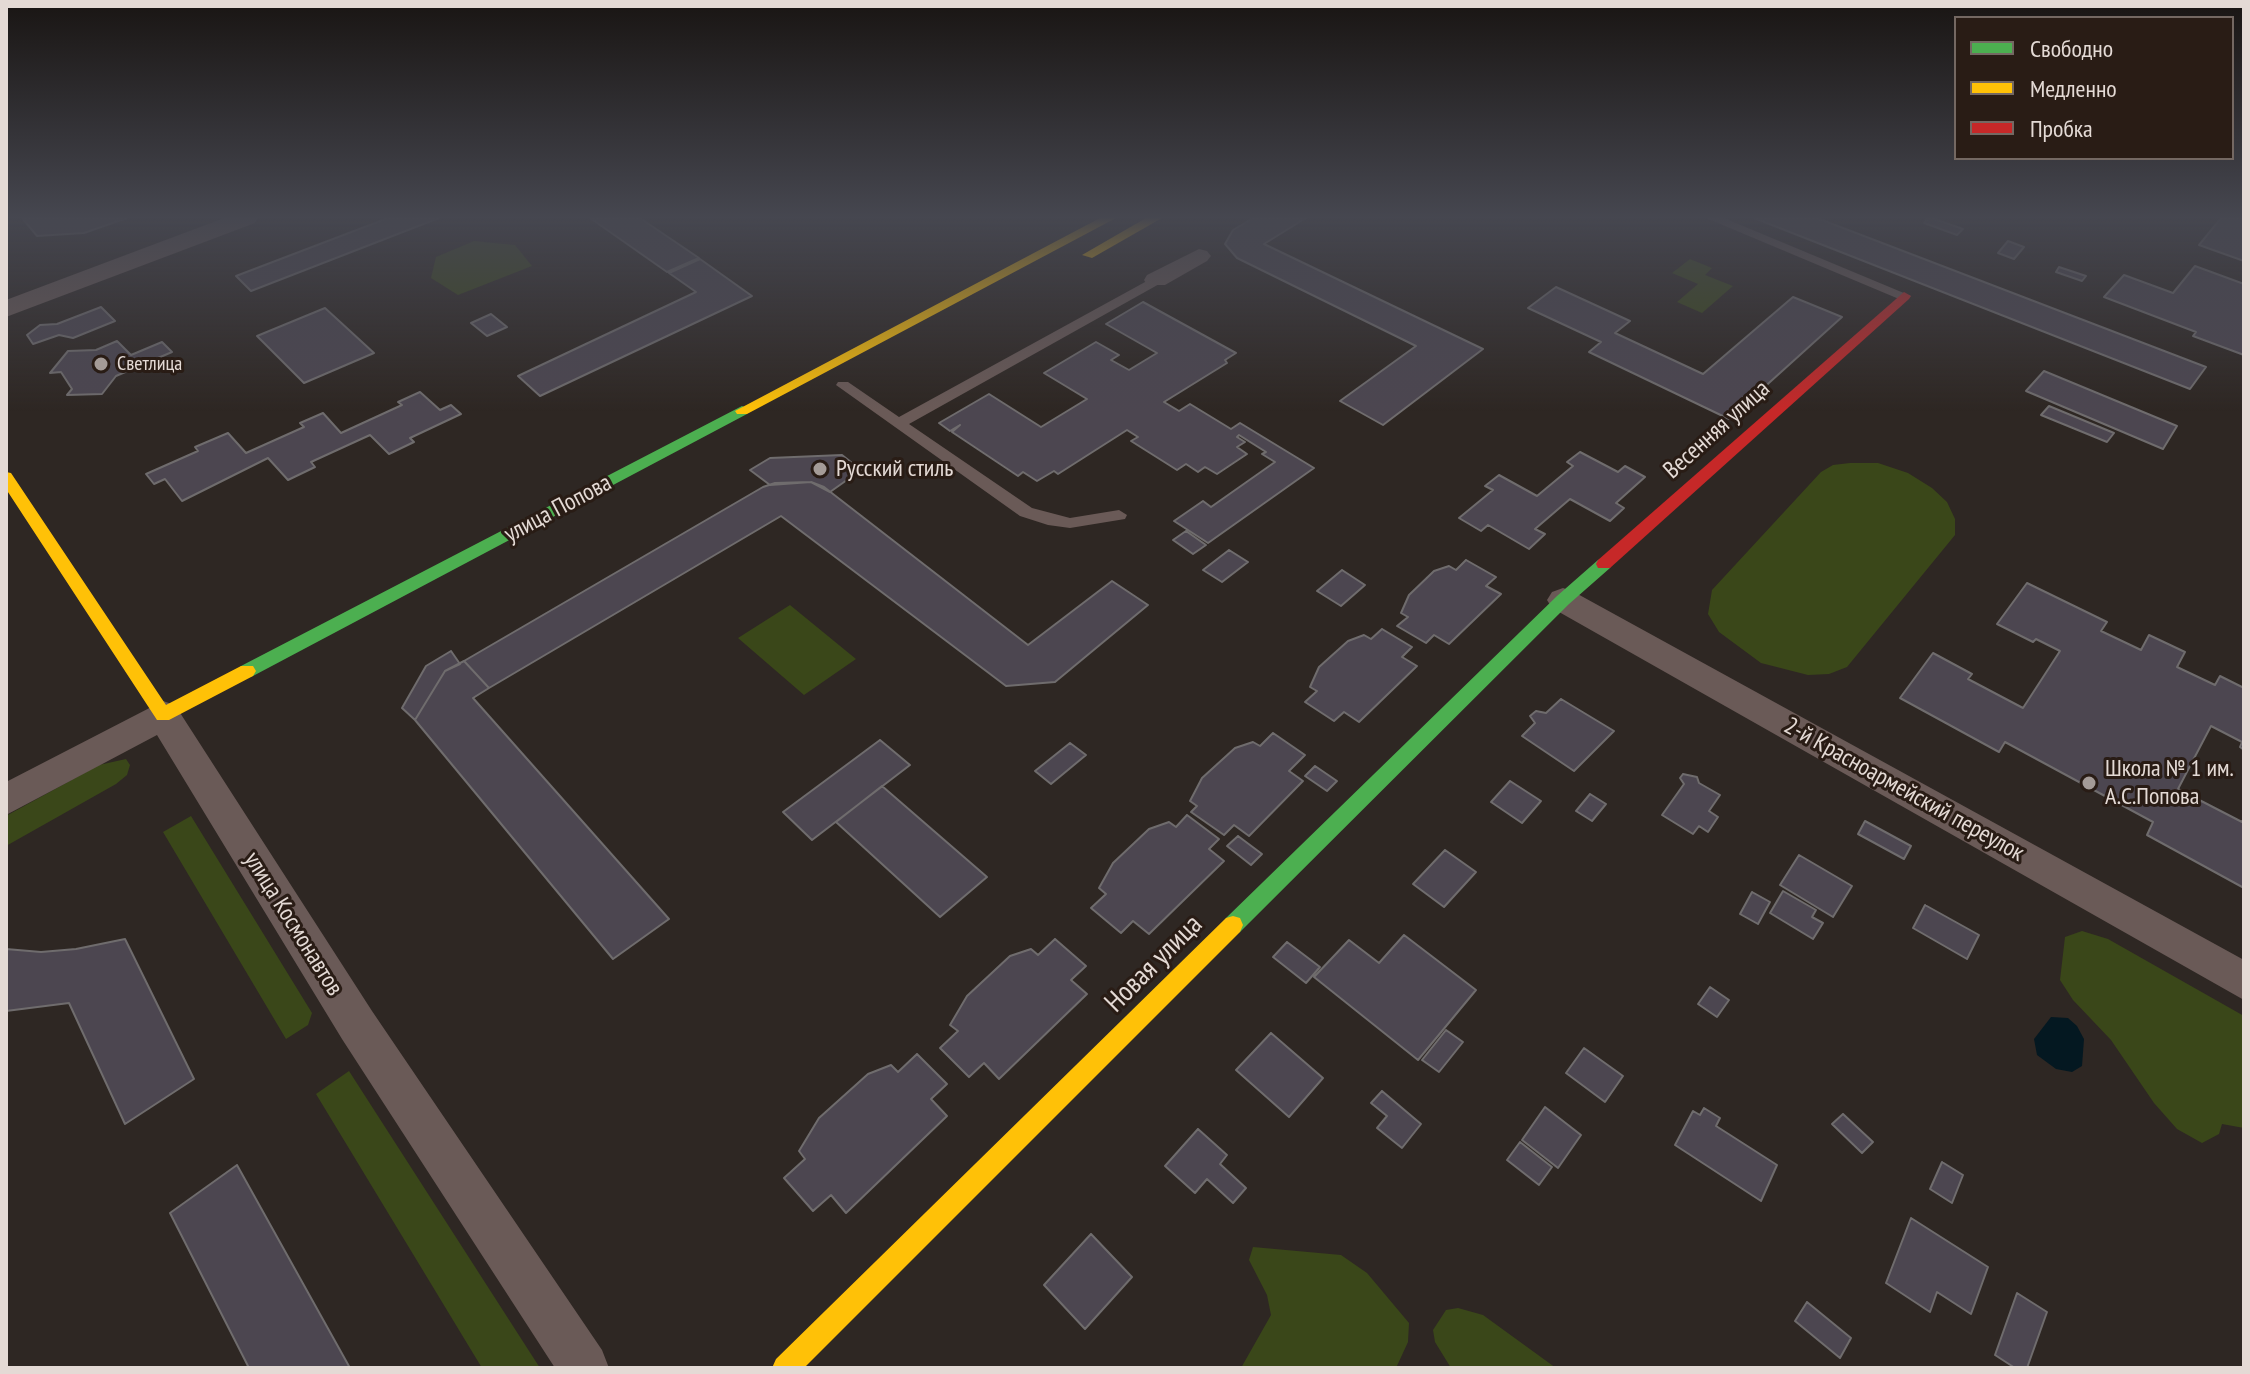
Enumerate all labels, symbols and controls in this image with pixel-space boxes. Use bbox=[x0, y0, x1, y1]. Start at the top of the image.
legend bbox=[1954, 16, 2234, 160]
text: Свободно bbox=[2030, 33, 2113, 64]
text: Медленно bbox=[2030, 73, 2117, 104]
text: Пробка bbox=[2030, 113, 2093, 144]
place label: Светлица bbox=[117, 352, 182, 376]
marker: Светлица bbox=[92, 355, 110, 373]
street label: Весенняя улица bbox=[1658, 375, 1776, 485]
place label: Русский стиль bbox=[836, 455, 953, 483]
marker: Русский стиль bbox=[811, 460, 829, 478]
street label: улица Попова bbox=[499, 469, 617, 549]
street label: 2-й Красноармейский переулок bbox=[1779, 712, 2029, 868]
place label: Школа № 1 им. А.С.Попова bbox=[2105, 755, 2234, 811]
marker: Школа № 1 им. А.С.Попова bbox=[2080, 774, 2098, 792]
street label: улица Космонавтов bbox=[237, 847, 349, 1001]
street label: Новая улица bbox=[1098, 908, 1210, 1020]

